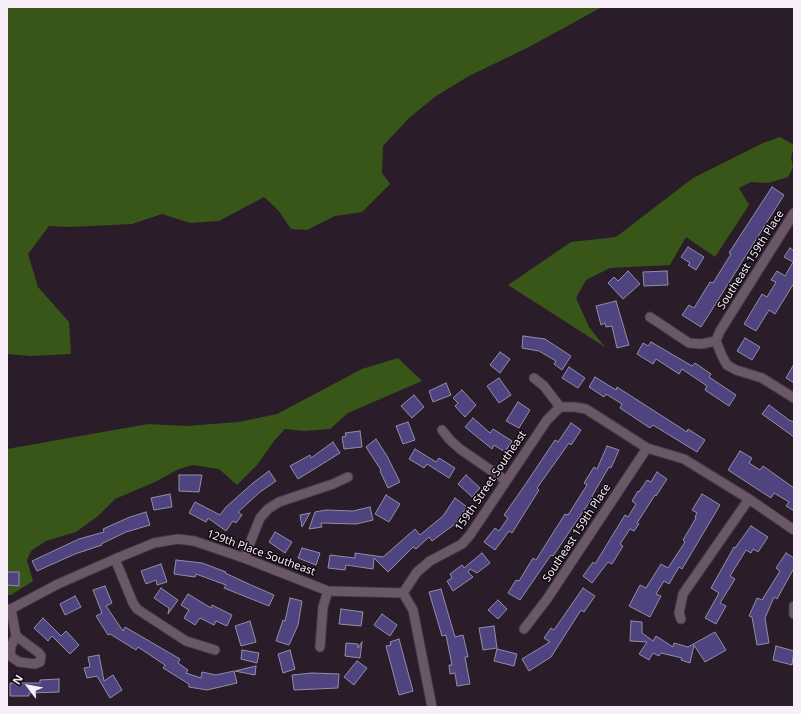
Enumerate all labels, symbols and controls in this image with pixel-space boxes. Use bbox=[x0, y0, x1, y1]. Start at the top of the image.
street label: Southeast 159th Place bbox=[715, 208, 787, 312]
street label: 159th Street Southeast bbox=[453, 428, 529, 534]
street label: Southeast 159th Place bbox=[540, 481, 614, 585]
street label: 129th Place Southeast bbox=[205, 527, 317, 579]
north arrow bbox=[8, 666, 48, 706]
text: N bbox=[9, 672, 26, 687]

